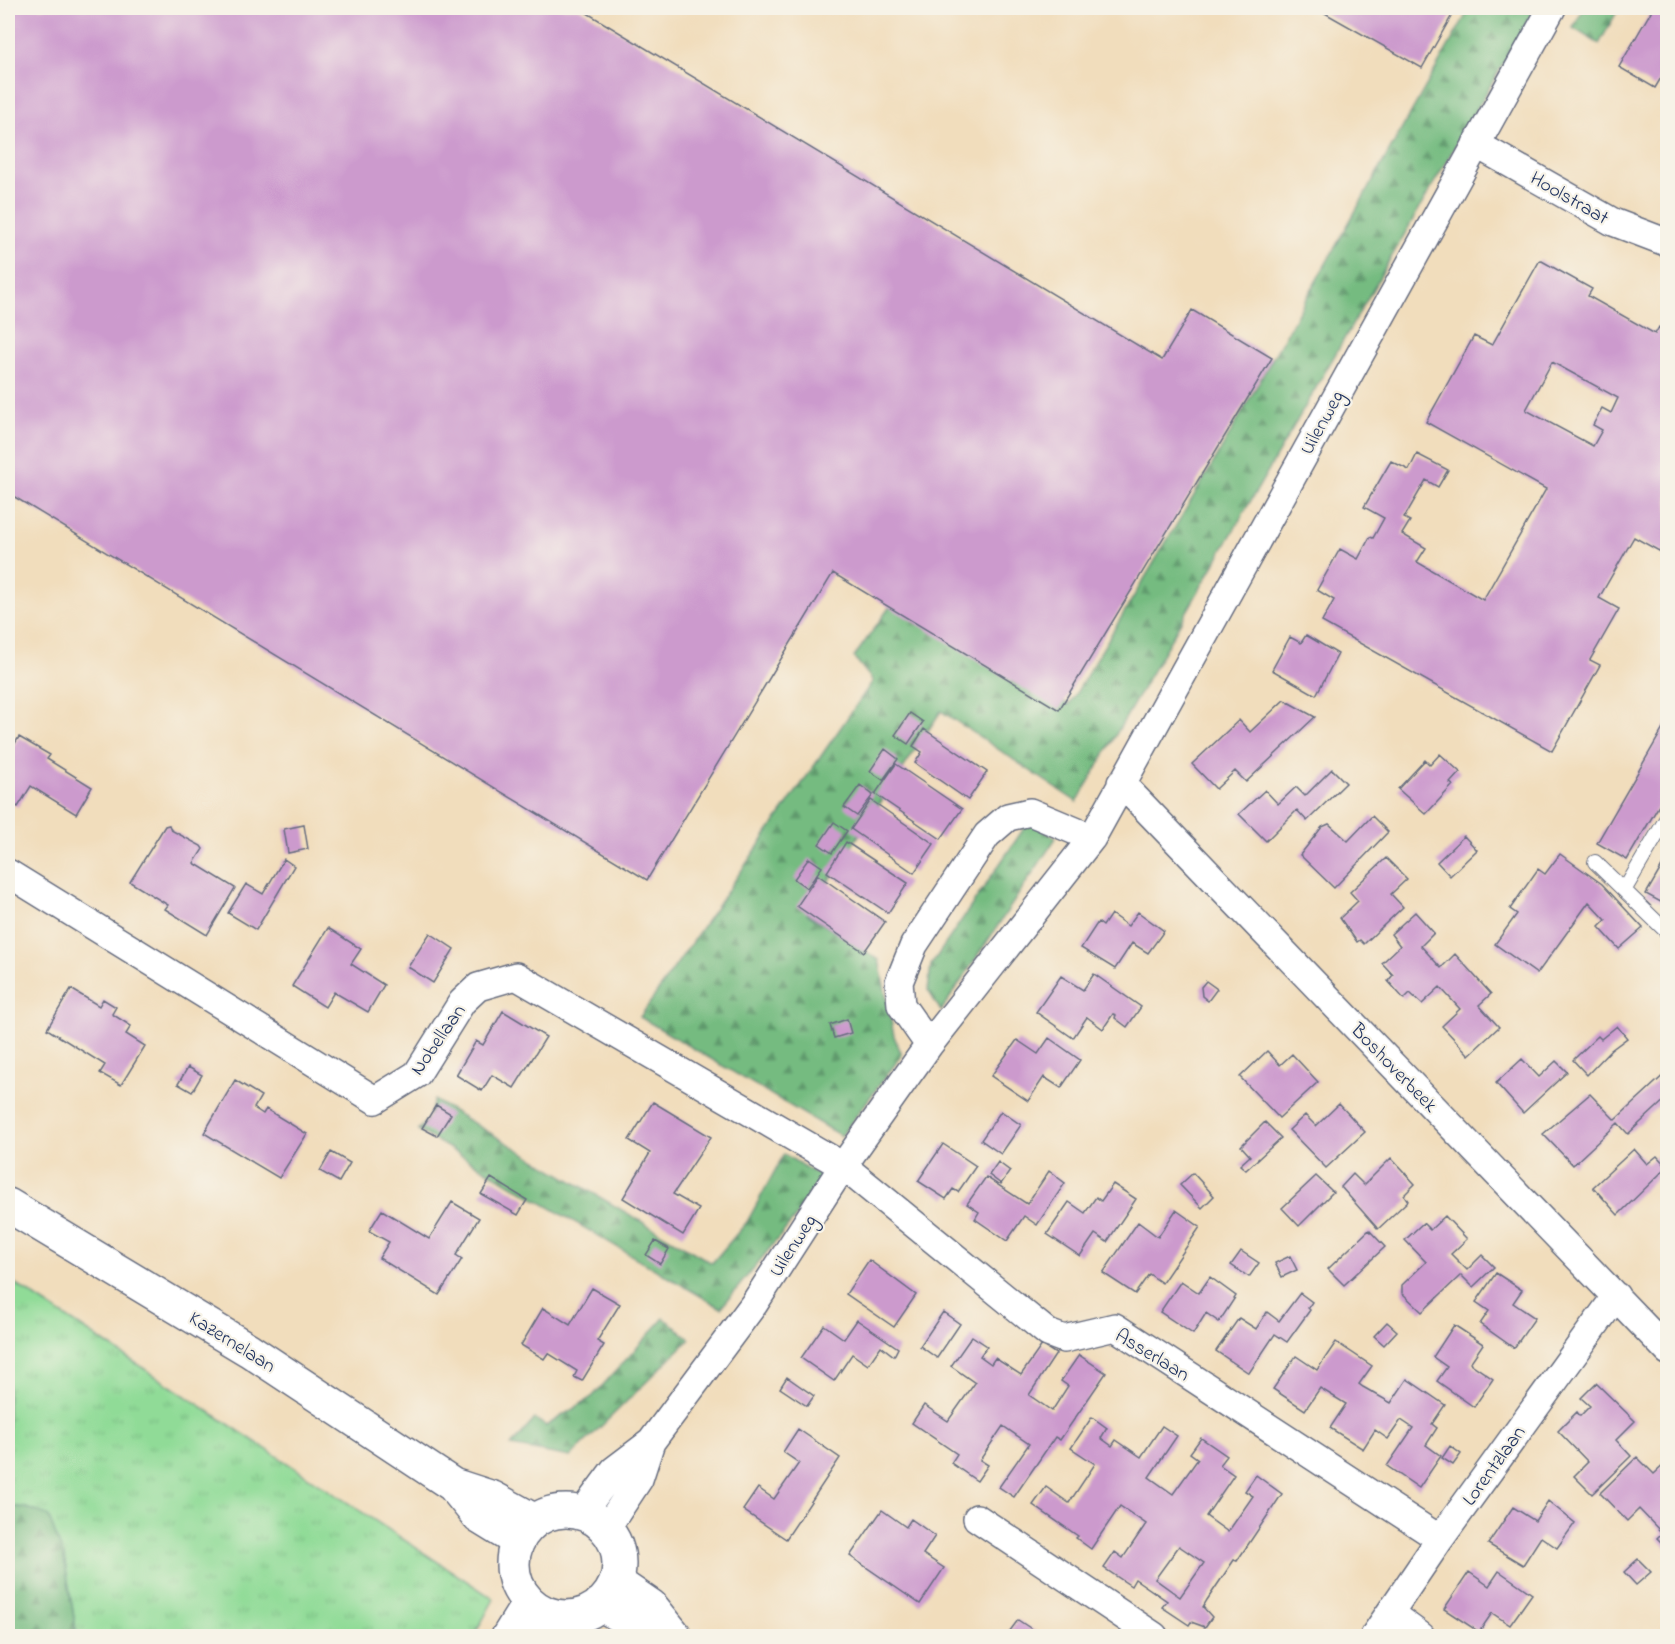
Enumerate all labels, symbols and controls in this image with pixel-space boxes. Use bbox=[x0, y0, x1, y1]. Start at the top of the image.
street label: Hoolstraat bbox=[1524, 165, 1614, 234]
street label: Uilenweg bbox=[1294, 386, 1354, 461]
street label: Nobellaan bbox=[404, 999, 474, 1082]
street label: Boshoverbeek bbox=[1342, 1017, 1444, 1120]
street label: Uilenweg bbox=[763, 1209, 826, 1284]
street label: Kazernelaan bbox=[183, 1305, 281, 1381]
street label: Asserlaan bbox=[1109, 1322, 1195, 1390]
street label: Lorentzlaan bbox=[1456, 1420, 1534, 1513]

